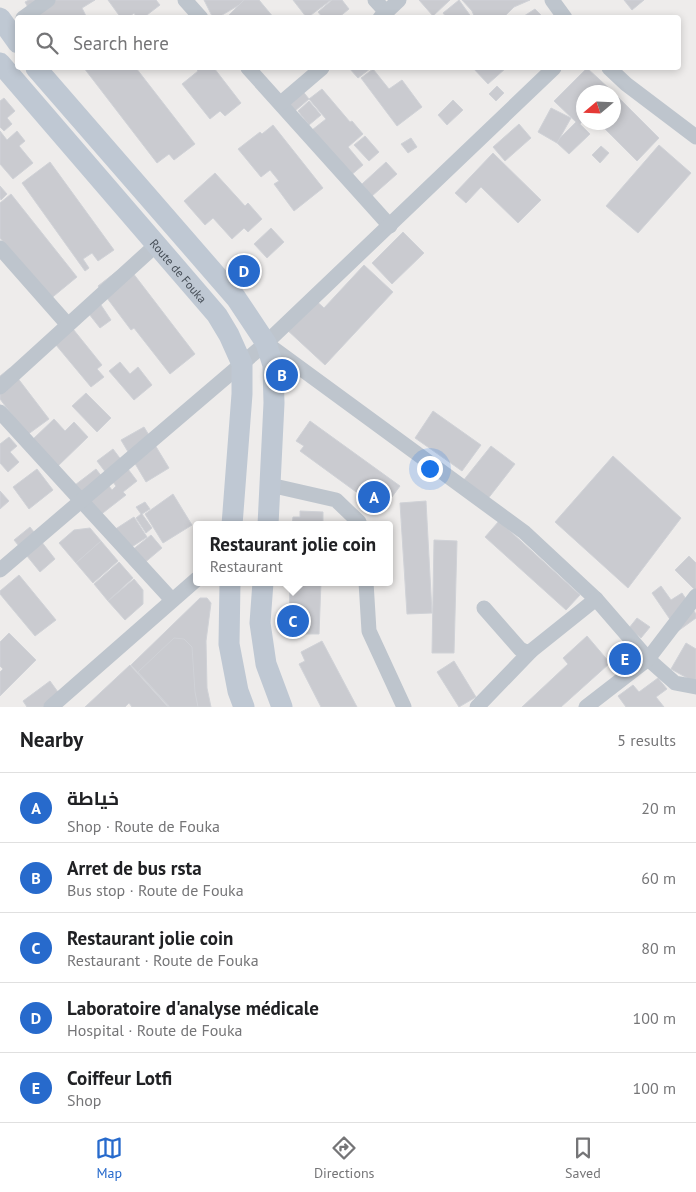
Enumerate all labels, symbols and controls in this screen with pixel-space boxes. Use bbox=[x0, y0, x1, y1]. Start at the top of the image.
search box bbox=[15, 15, 681, 70]
icon: search bbox=[33, 29, 61, 57]
text: Search here bbox=[73, 31, 169, 55]
north arrow bbox=[576, 85, 621, 130]
street label: Route de Fouka bbox=[147, 236, 210, 306]
pin: D bbox=[228, 252, 260, 290]
pin: B bbox=[266, 356, 298, 394]
your location bbox=[417, 456, 443, 482]
pin: A bbox=[358, 478, 390, 516]
popup bbox=[193, 521, 393, 586]
text: Restaurant jolie coin bbox=[210, 532, 376, 556]
text: Restaurant bbox=[210, 556, 283, 576]
pin: C bbox=[277, 602, 309, 640]
pin: E bbox=[609, 640, 641, 678]
text: Nearby bbox=[20, 726, 83, 753]
text: 5 results bbox=[617, 730, 676, 750]
text: خياطة bbox=[67, 786, 119, 810]
text: A bbox=[31, 798, 41, 818]
text: 20 m bbox=[641, 798, 676, 818]
text: Shop · Route de Fouka bbox=[67, 816, 220, 836]
text: Arret de bus rsta bbox=[67, 856, 202, 880]
text: B bbox=[31, 868, 41, 888]
text: 60 m bbox=[641, 868, 676, 888]
text: Bus stop · Route de Fouka bbox=[67, 880, 244, 900]
text: Restaurant jolie coin bbox=[67, 926, 233, 950]
text: C bbox=[32, 938, 40, 958]
text: 80 m bbox=[641, 938, 676, 958]
text: Restaurant · Route de Fouka bbox=[67, 950, 259, 970]
text: Laboratoire d'analyse médicale bbox=[67, 996, 319, 1020]
text: D bbox=[31, 1008, 41, 1028]
text: 100 m bbox=[633, 1008, 676, 1028]
text: Hospital · Route de Fouka bbox=[67, 1020, 243, 1040]
text: Coiffeur Lotfi bbox=[67, 1066, 172, 1090]
text: E bbox=[32, 1078, 40, 1098]
text: 100 m bbox=[633, 1078, 676, 1098]
text: Shop bbox=[67, 1090, 101, 1110]
tab: Map bbox=[95, 1134, 123, 1182]
tab: Directions bbox=[314, 1134, 374, 1182]
tab: Saved bbox=[565, 1134, 601, 1182]

